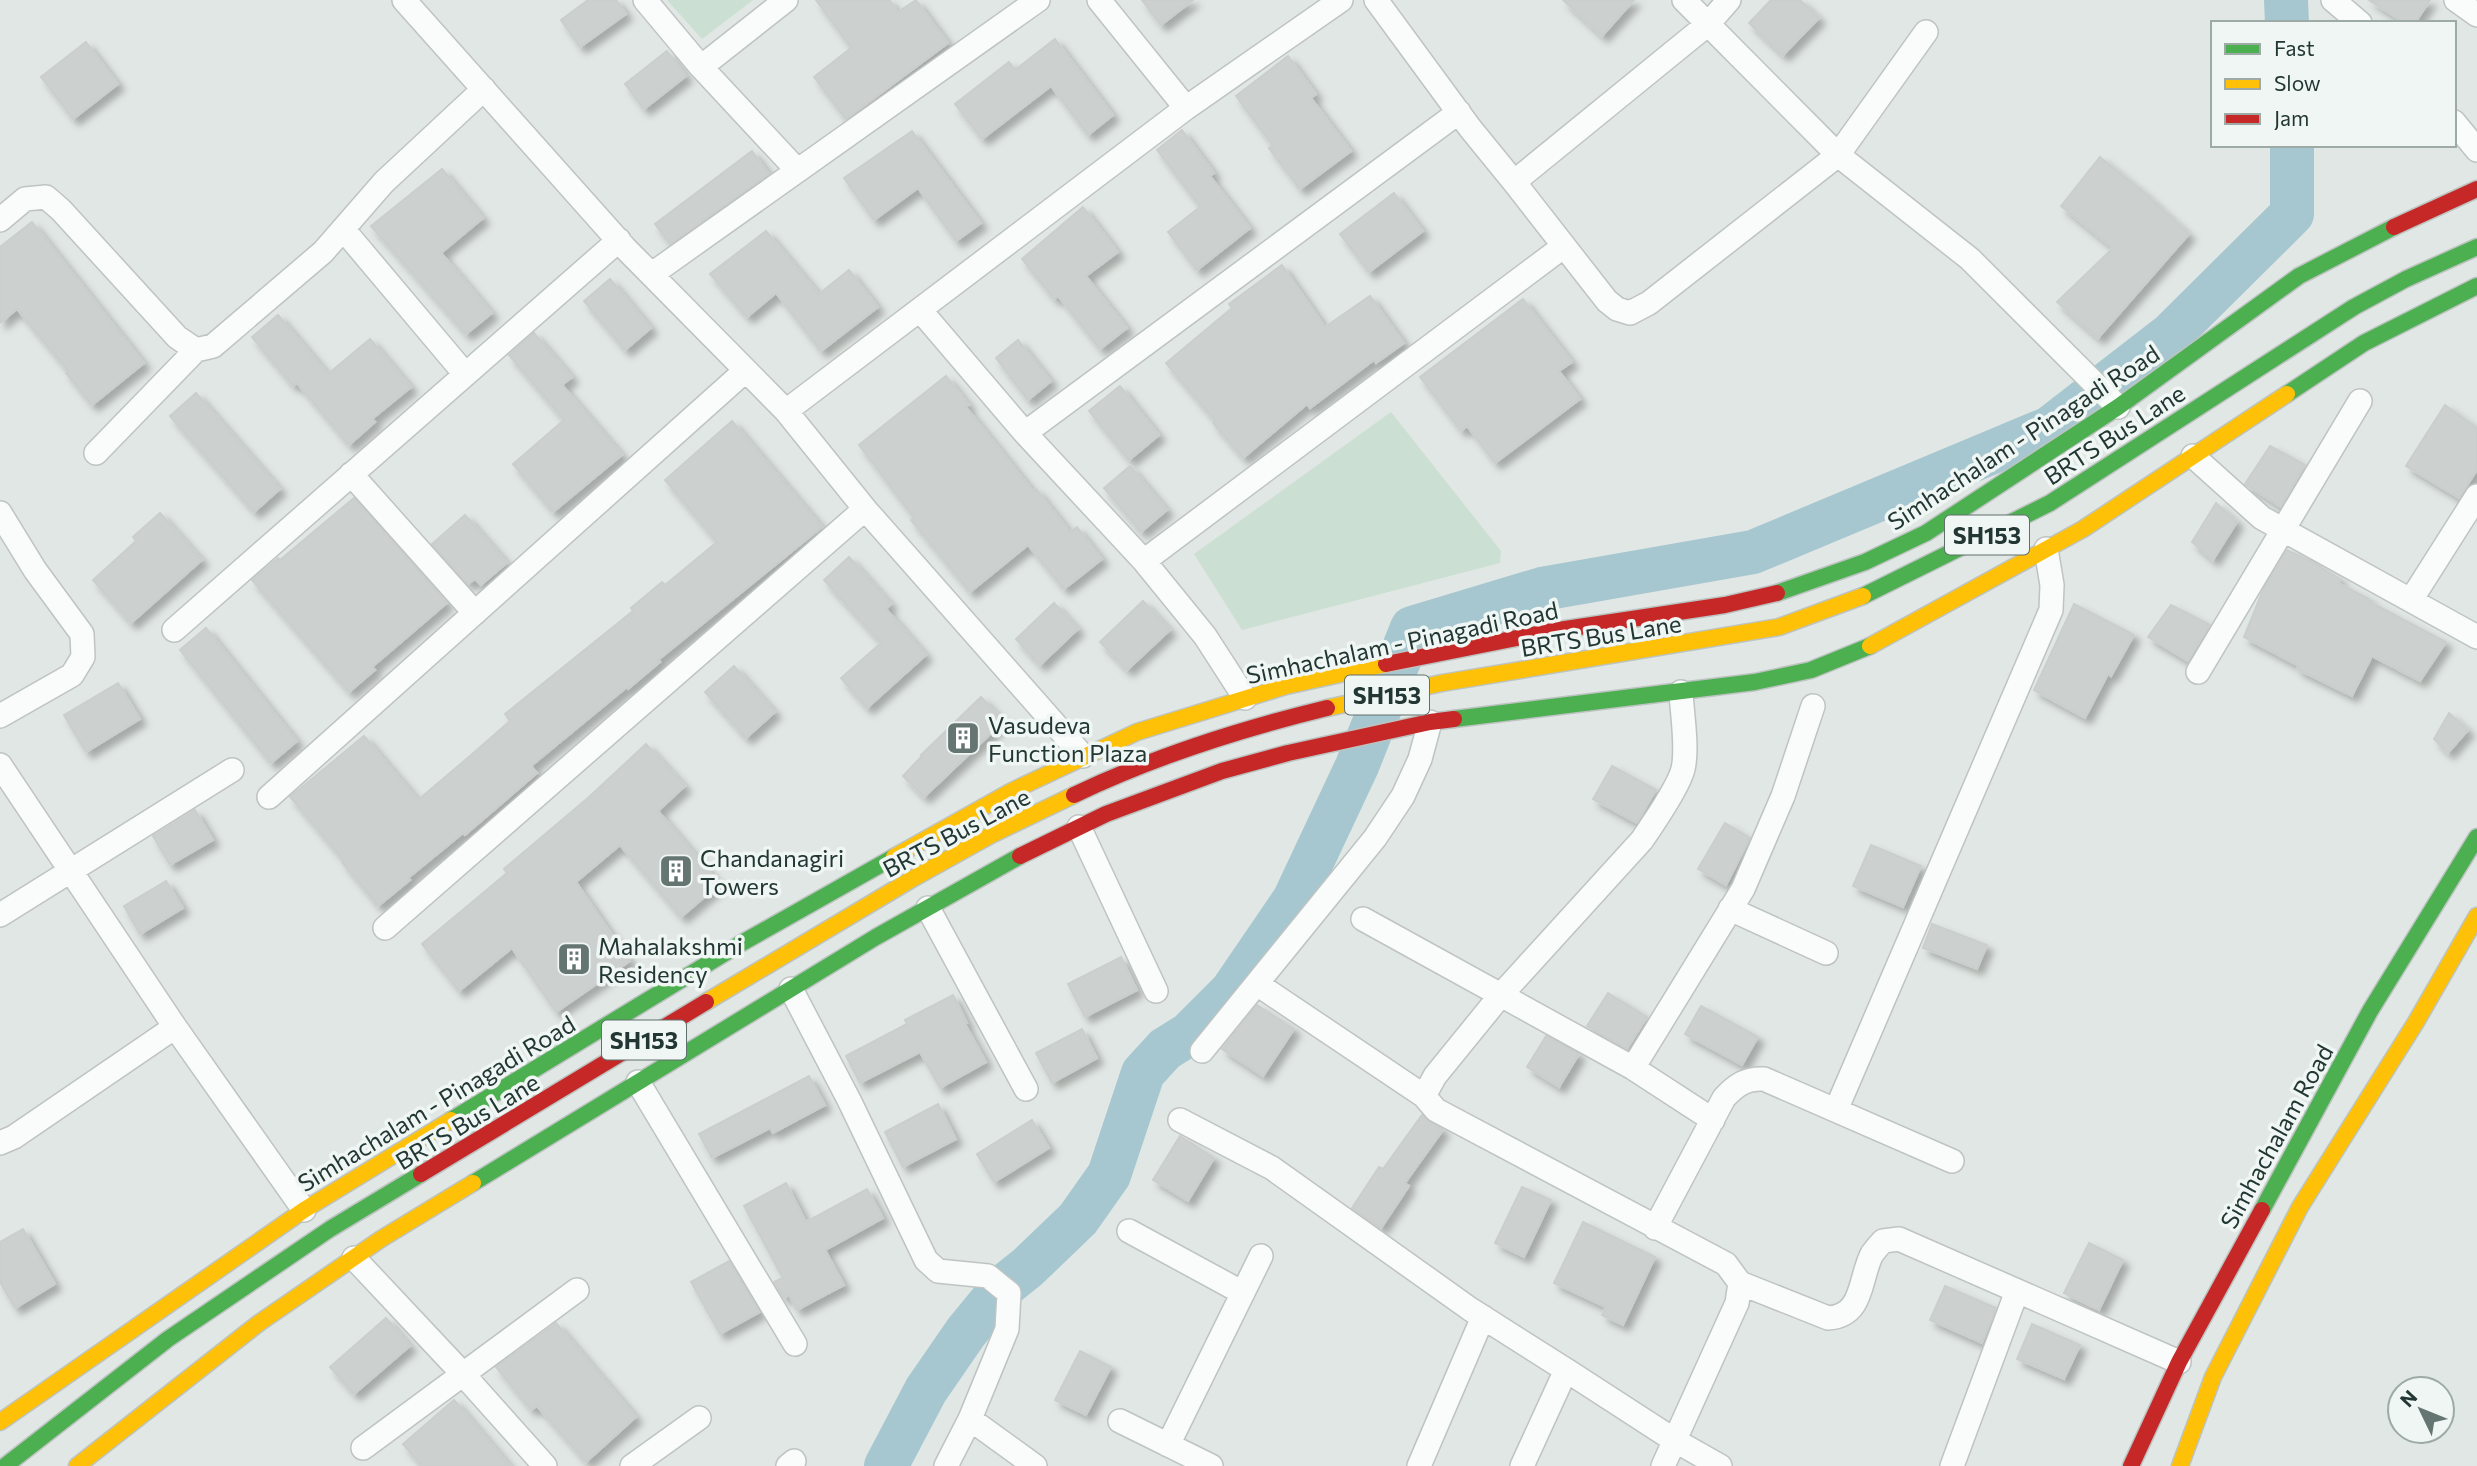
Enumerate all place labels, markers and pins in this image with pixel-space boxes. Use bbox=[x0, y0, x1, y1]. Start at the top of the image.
place label: Vasudeva Function Plaza bbox=[988, 710, 1147, 767]
building icon: Vasudeva Function Plaza bbox=[944, 719, 982, 757]
place label: Chandanagiri Towers bbox=[700, 843, 844, 900]
building icon: Chandanagiri Towers bbox=[657, 852, 695, 890]
place label: Mahalakshmi Residency bbox=[598, 931, 743, 988]
building icon: Mahalakshmi Residency bbox=[555, 940, 593, 978]

